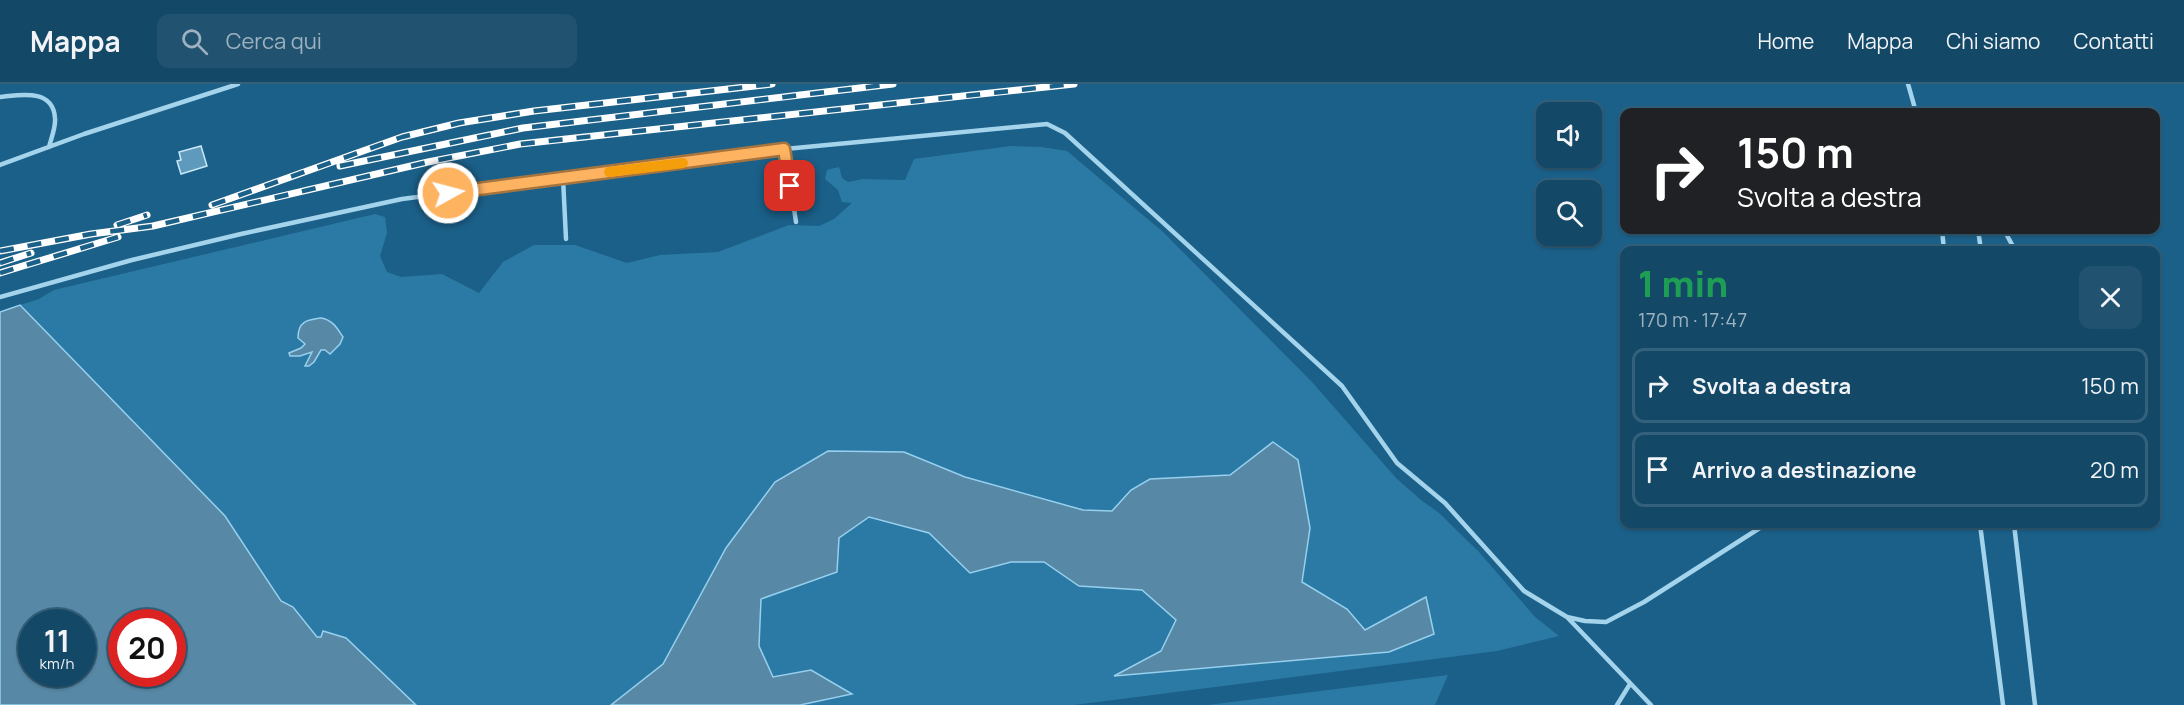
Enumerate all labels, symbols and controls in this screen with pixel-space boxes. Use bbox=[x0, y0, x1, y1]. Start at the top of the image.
search box bbox=[157, 14, 577, 68]
text: Mappa bbox=[30, 22, 121, 60]
icon: search bbox=[178, 25, 211, 58]
text: Cerca qui bbox=[226, 26, 322, 56]
text: Home bbox=[1757, 27, 1814, 55]
text: Mappa bbox=[1847, 27, 1913, 55]
text: Chi siamo bbox=[1946, 27, 2041, 55]
text: Contatti bbox=[2074, 27, 2154, 55]
map controls bbox=[1536, 102, 1602, 246]
button: sound bbox=[1536, 102, 1602, 168]
text: 150 m bbox=[1737, 123, 1854, 181]
icon: right bbox=[1638, 132, 1716, 210]
pin bbox=[764, 160, 815, 211]
position arrow bbox=[416, 161, 480, 225]
icon: arrive bbox=[773, 169, 806, 202]
text: Svolta a destra bbox=[1737, 178, 1922, 215]
button: search bbox=[1536, 180, 1602, 246]
text: 1 min bbox=[1638, 259, 1728, 308]
button: close bbox=[2079, 266, 2142, 329]
text: 170 m · 17:47 bbox=[1638, 306, 1747, 333]
icon: right bbox=[1641, 369, 1674, 402]
text: Svolta a destra bbox=[1692, 371, 1851, 401]
text: 150 m bbox=[2081, 371, 2139, 401]
icon: arrive bbox=[1641, 453, 1674, 486]
text: Arrivo a destinazione bbox=[1692, 455, 1916, 485]
text: 20 m bbox=[2090, 455, 2139, 485]
speed limit sign: 20 bbox=[108, 609, 186, 687]
text: 11 bbox=[44, 620, 70, 661]
text: km/h bbox=[40, 653, 74, 674]

